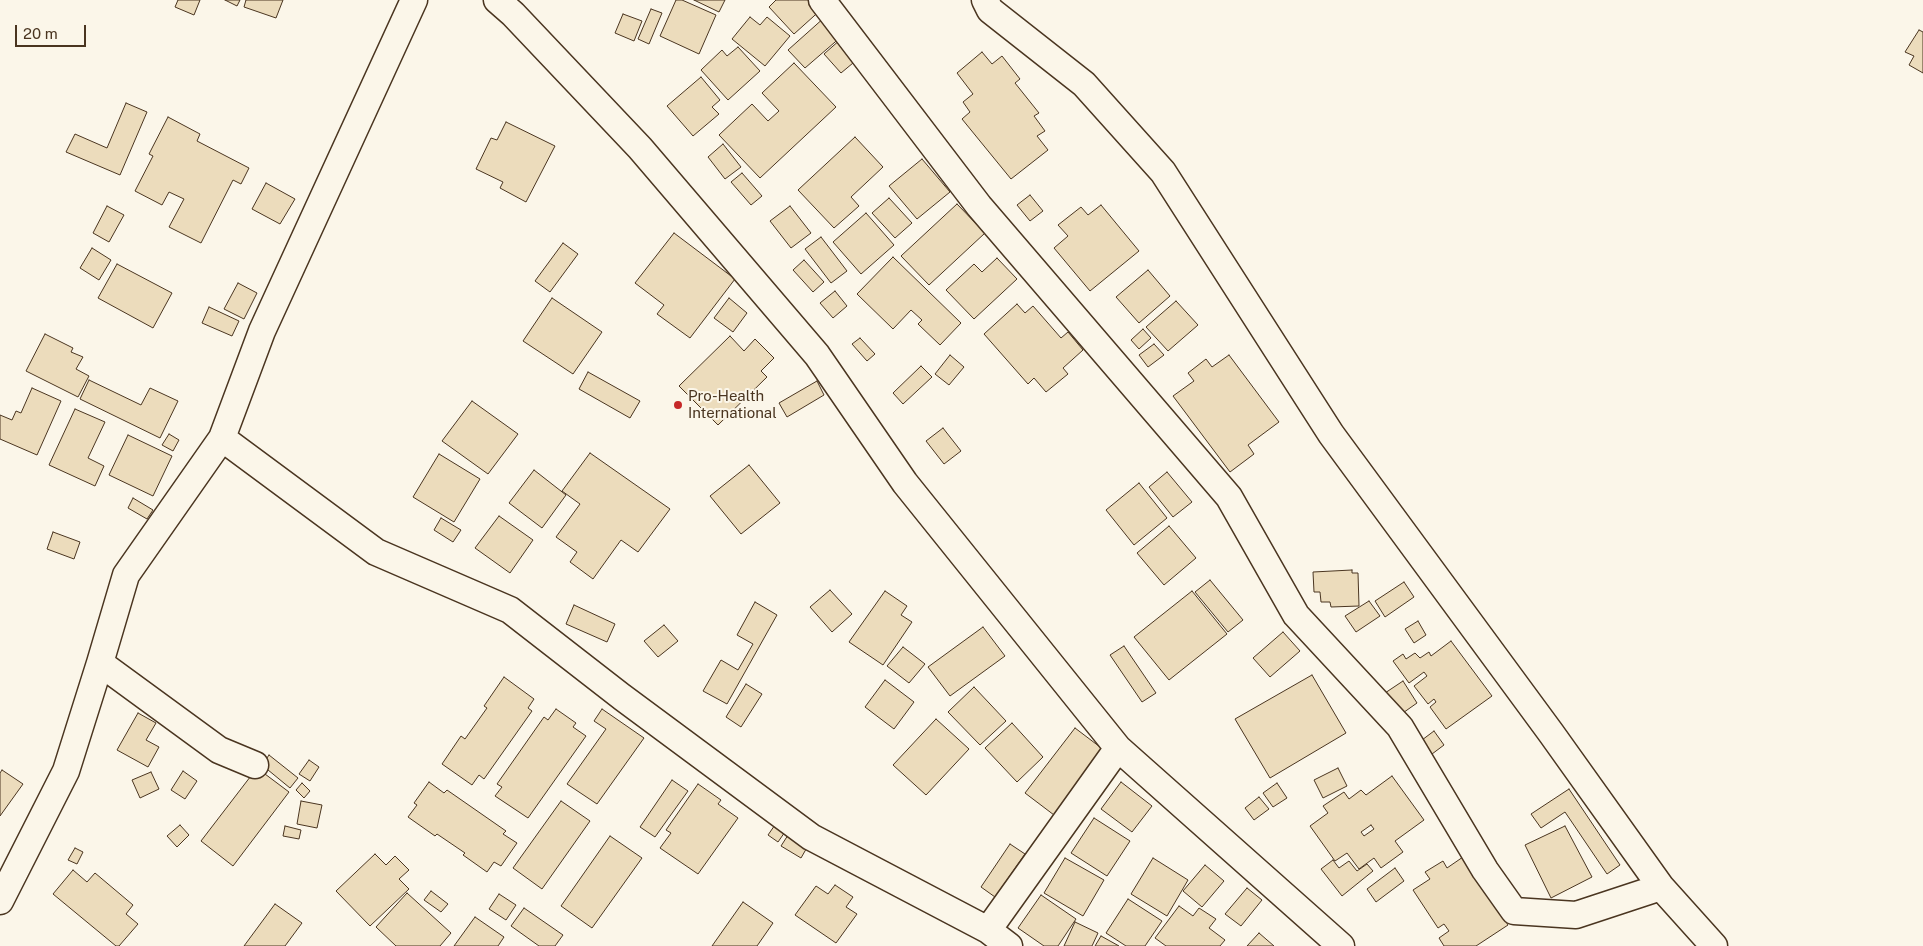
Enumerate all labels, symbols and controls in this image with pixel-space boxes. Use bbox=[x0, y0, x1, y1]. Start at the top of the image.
scale bar bbox=[18, 15, 89, 47]
text: 20 m bbox=[23, 25, 58, 42]
place label: Pro-Health International bbox=[688, 387, 777, 422]
marker: Pro-Health International bbox=[672, 399, 684, 411]

